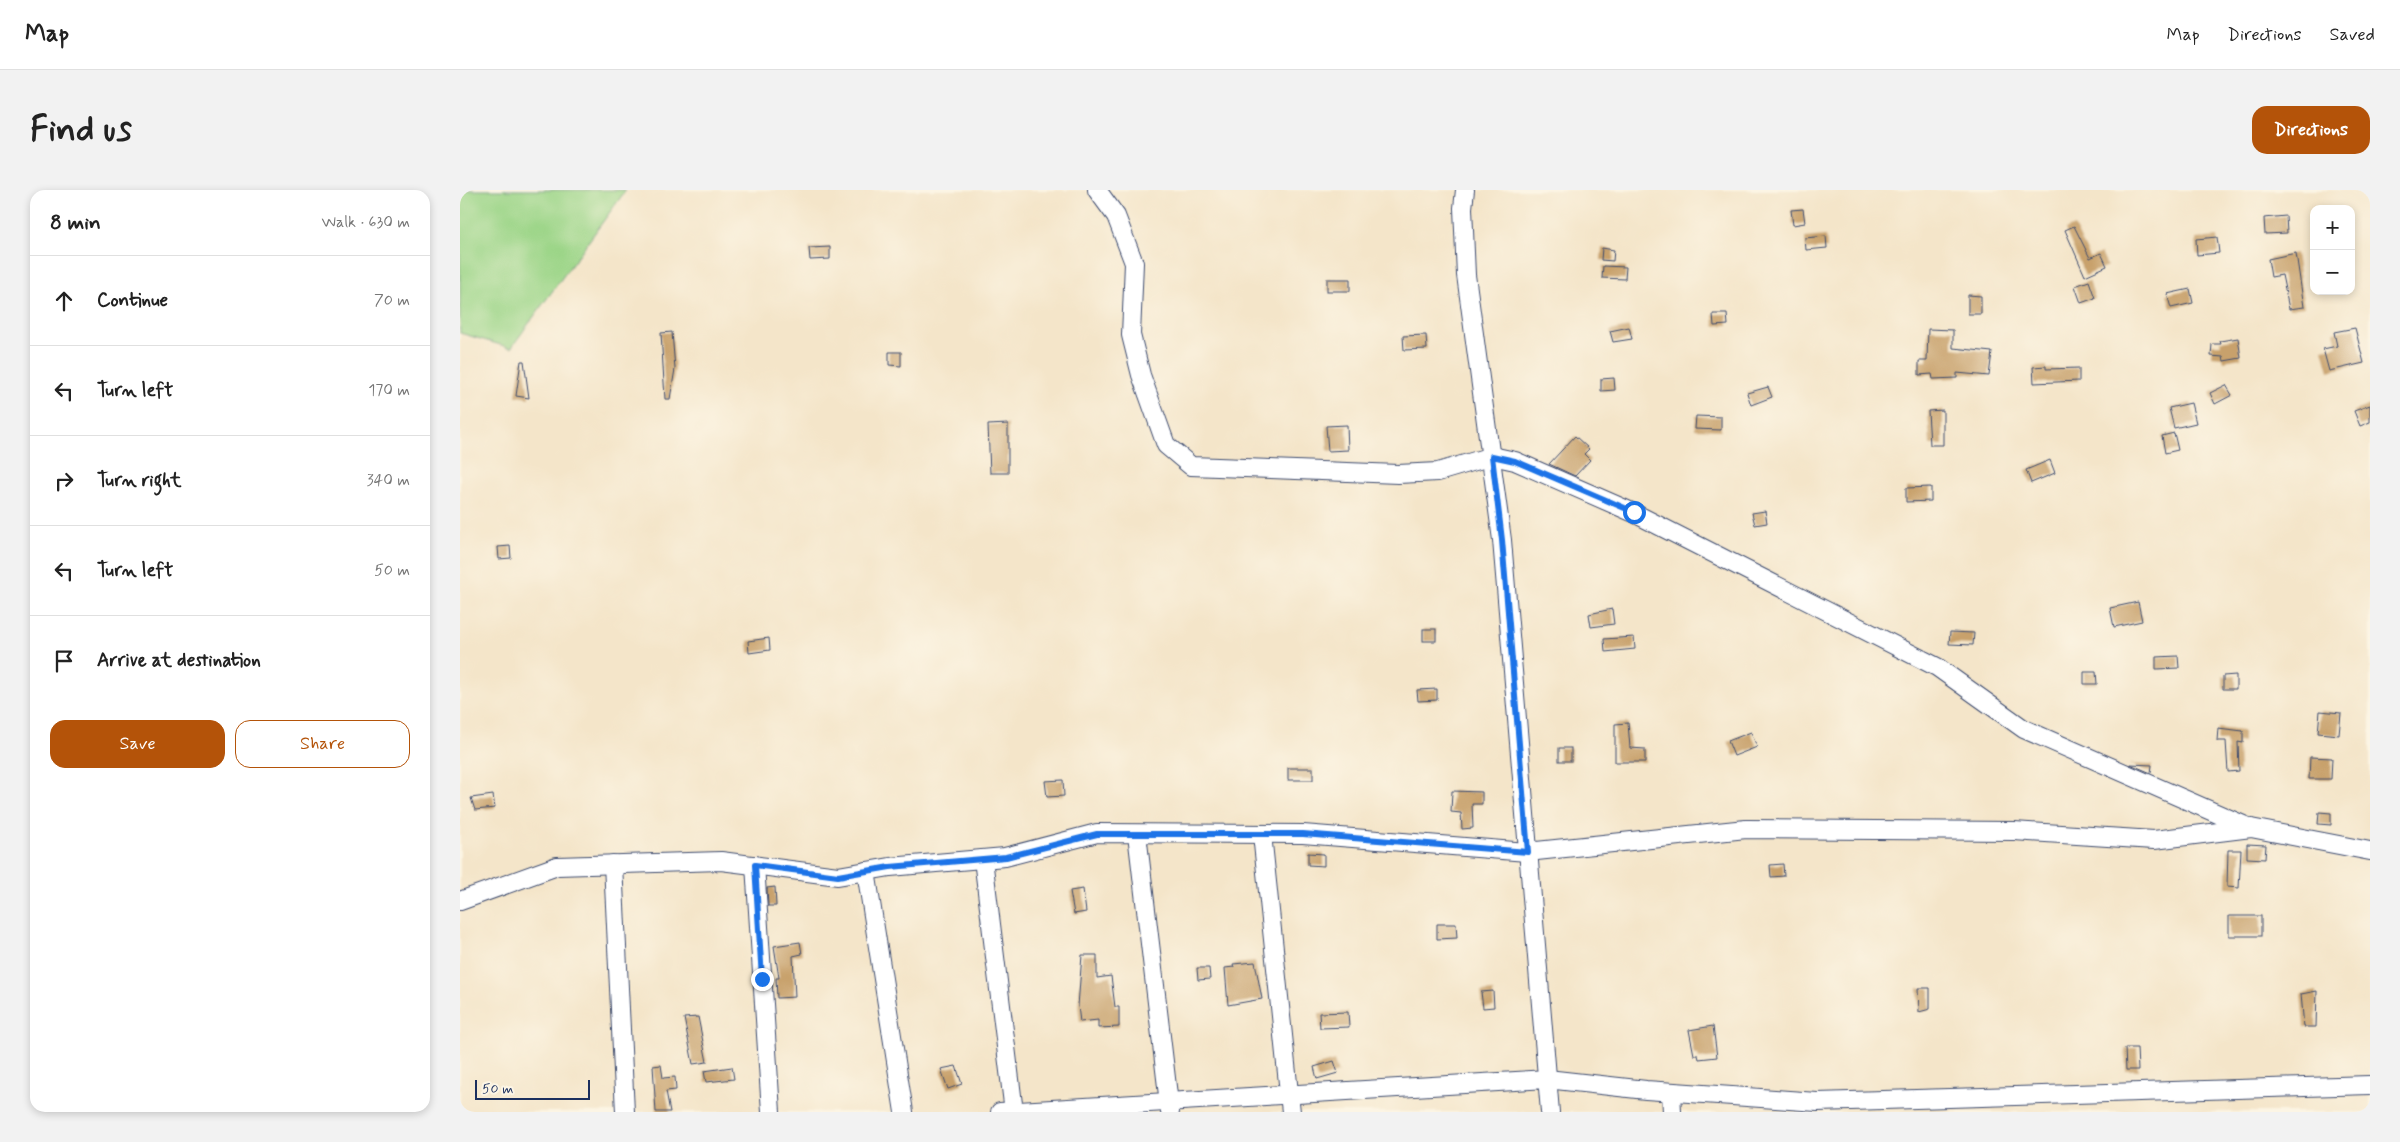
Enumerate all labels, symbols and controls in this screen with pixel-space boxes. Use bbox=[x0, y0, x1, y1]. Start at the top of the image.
text: Map bbox=[25, 19, 69, 50]
text: Map bbox=[2167, 23, 2200, 47]
text: Directions bbox=[2228, 23, 2302, 47]
text: Saved bbox=[2330, 23, 2375, 47]
button: Directions bbox=[2252, 106, 2370, 154]
text: Find us bbox=[30, 107, 132, 153]
map controls bbox=[2310, 205, 2355, 295]
button: + bbox=[2310, 205, 2355, 250]
text: 8 min bbox=[50, 209, 101, 237]
text: Walk · 630 m bbox=[321, 212, 410, 233]
button: − bbox=[2310, 250, 2355, 295]
icon: ahead bbox=[50, 287, 78, 315]
text: Continue bbox=[97, 288, 168, 313]
text: 70 m bbox=[374, 290, 410, 311]
icon: left bbox=[50, 377, 78, 405]
text: Turn left bbox=[97, 378, 173, 403]
text: 170 m bbox=[368, 380, 410, 401]
icon: right bbox=[50, 467, 78, 495]
text: Turn right bbox=[97, 468, 181, 493]
text: 340 m bbox=[366, 470, 410, 491]
route start bbox=[1623, 501, 1646, 524]
icon: left bbox=[50, 557, 78, 585]
text: Turn left bbox=[97, 558, 173, 583]
text: 50 m bbox=[374, 560, 410, 581]
icon: arrive bbox=[50, 647, 78, 675]
text: Arrive at destination bbox=[97, 648, 261, 673]
button: Save bbox=[50, 720, 225, 768]
button: Share bbox=[235, 720, 410, 768]
route end bbox=[751, 968, 774, 991]
scale bar bbox=[475, 1077, 590, 1100]
text: 50 m bbox=[482, 1080, 513, 1098]

